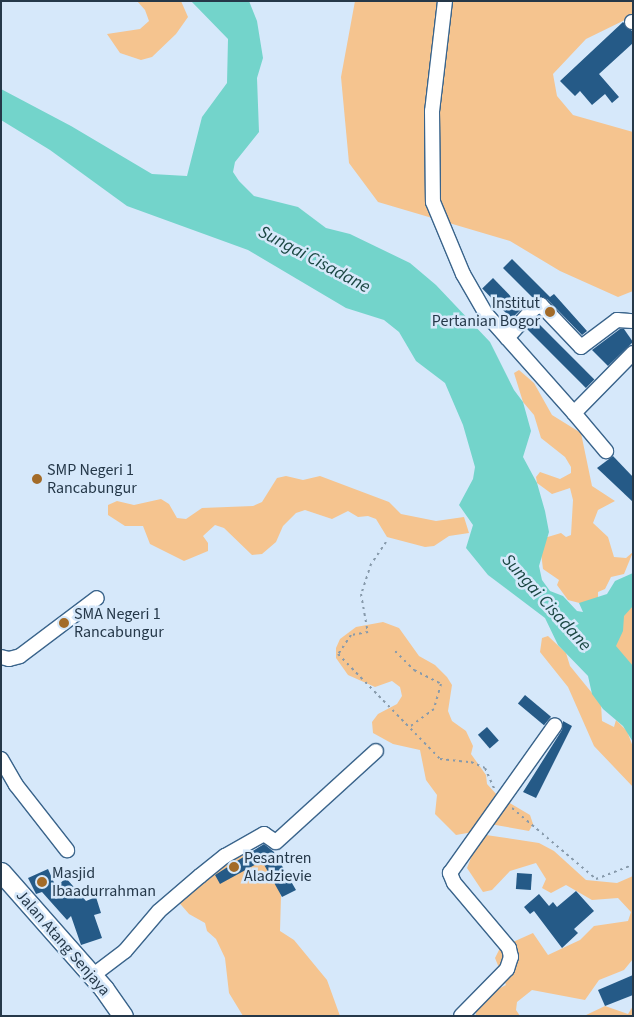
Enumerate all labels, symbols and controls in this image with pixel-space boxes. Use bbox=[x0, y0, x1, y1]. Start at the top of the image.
water label: Sungai Cisadane bbox=[254, 221, 374, 299]
place label: Institut Pertanian Bogor bbox=[432, 293, 540, 331]
marker: Institut Pertanian Bogor bbox=[544, 306, 556, 318]
place label: SMP Negeri 1 Rancabungur bbox=[47, 460, 137, 498]
marker: SMP Negeri 1 Rancabungur bbox=[31, 473, 43, 485]
water label: Sungai Cisadane bbox=[497, 550, 595, 656]
place label: SMA Negeri 1 Rancabungur bbox=[74, 604, 164, 642]
marker: SMA Negeri 1 Rancabungur bbox=[58, 617, 70, 629]
place label: Pesantren Aladzievie bbox=[244, 848, 312, 886]
marker: Pesantren Aladzievie bbox=[228, 861, 240, 873]
place label: Masjid Ibaadurrahman bbox=[52, 863, 156, 901]
marker: Masjid Ibaadurrahman bbox=[36, 876, 48, 888]
street label: Jalan Atang Senjaya bbox=[12, 886, 114, 1000]

